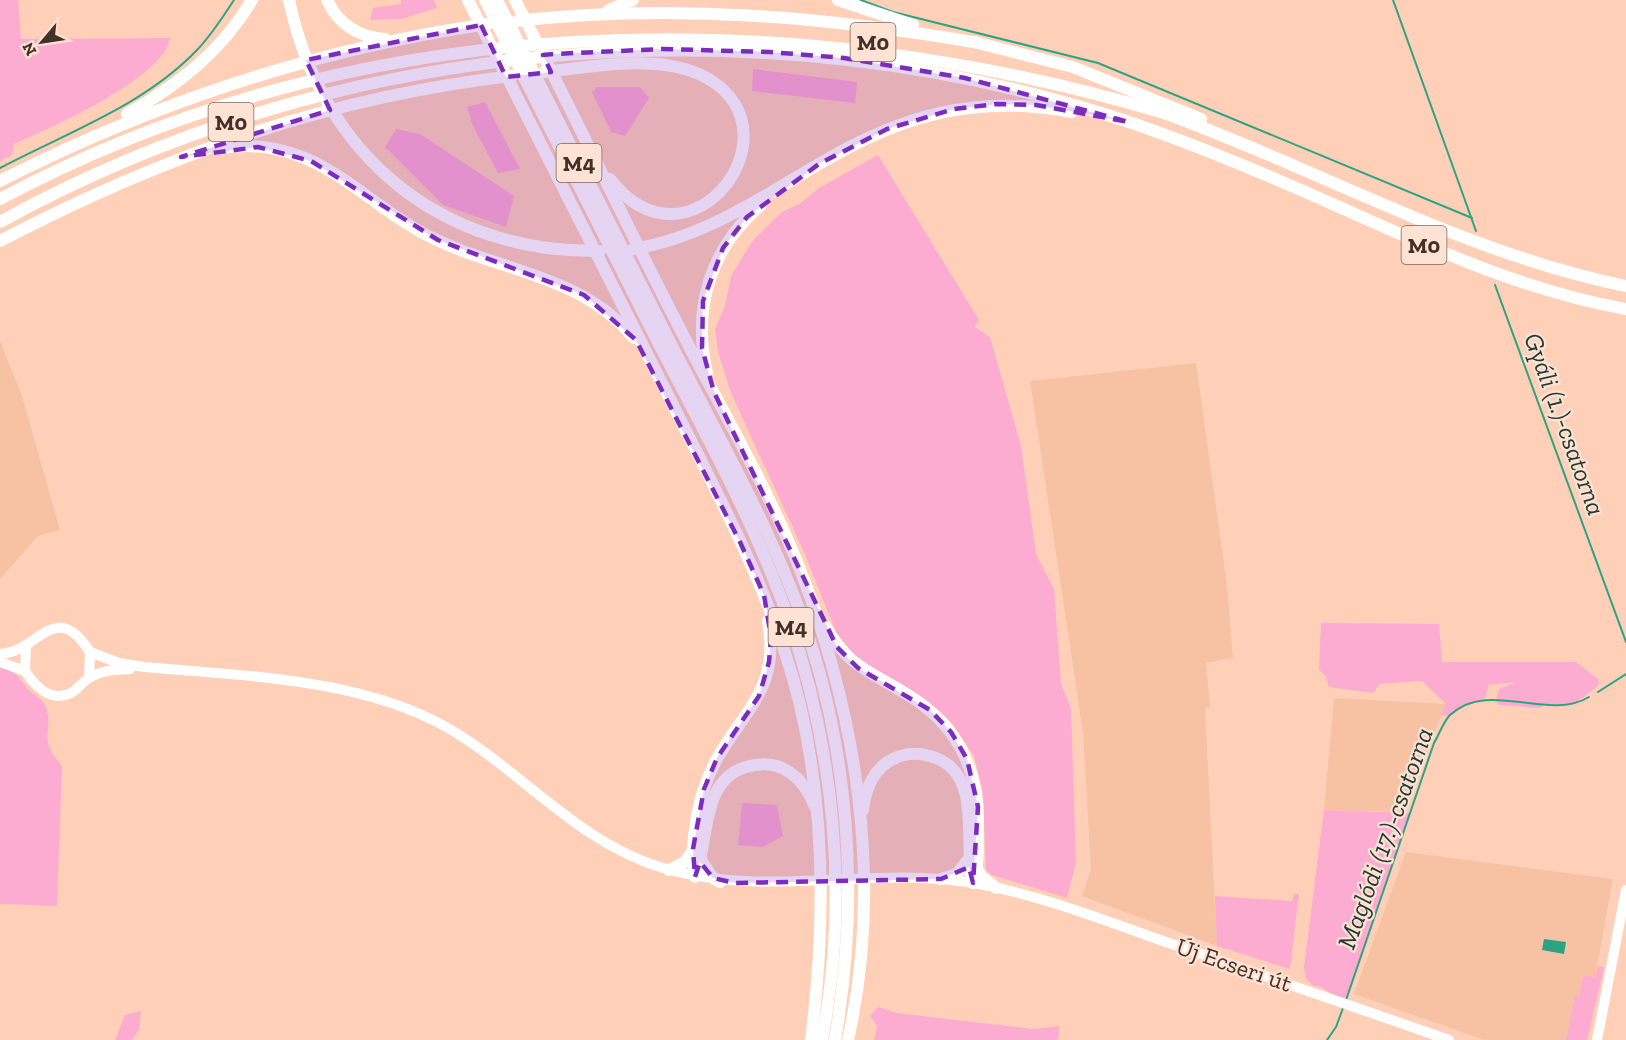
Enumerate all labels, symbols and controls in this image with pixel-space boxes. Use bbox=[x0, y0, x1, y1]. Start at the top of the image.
north arrow bbox=[12, 12, 72, 72]
road number: M0 bbox=[850, 23, 896, 61]
text: N bbox=[18, 39, 41, 59]
road number: M0 bbox=[208, 103, 254, 141]
road number: M4 bbox=[556, 144, 602, 182]
road number: M0 bbox=[1402, 226, 1446, 264]
water label: Gyáli (1.)-csatorna bbox=[1517, 329, 1613, 519]
road number: M4 bbox=[768, 608, 814, 646]
water label: Maglódi (17.)-csatorna bbox=[1330, 723, 1440, 953]
street label: Új Ecseri út bbox=[1173, 931, 1296, 998]

